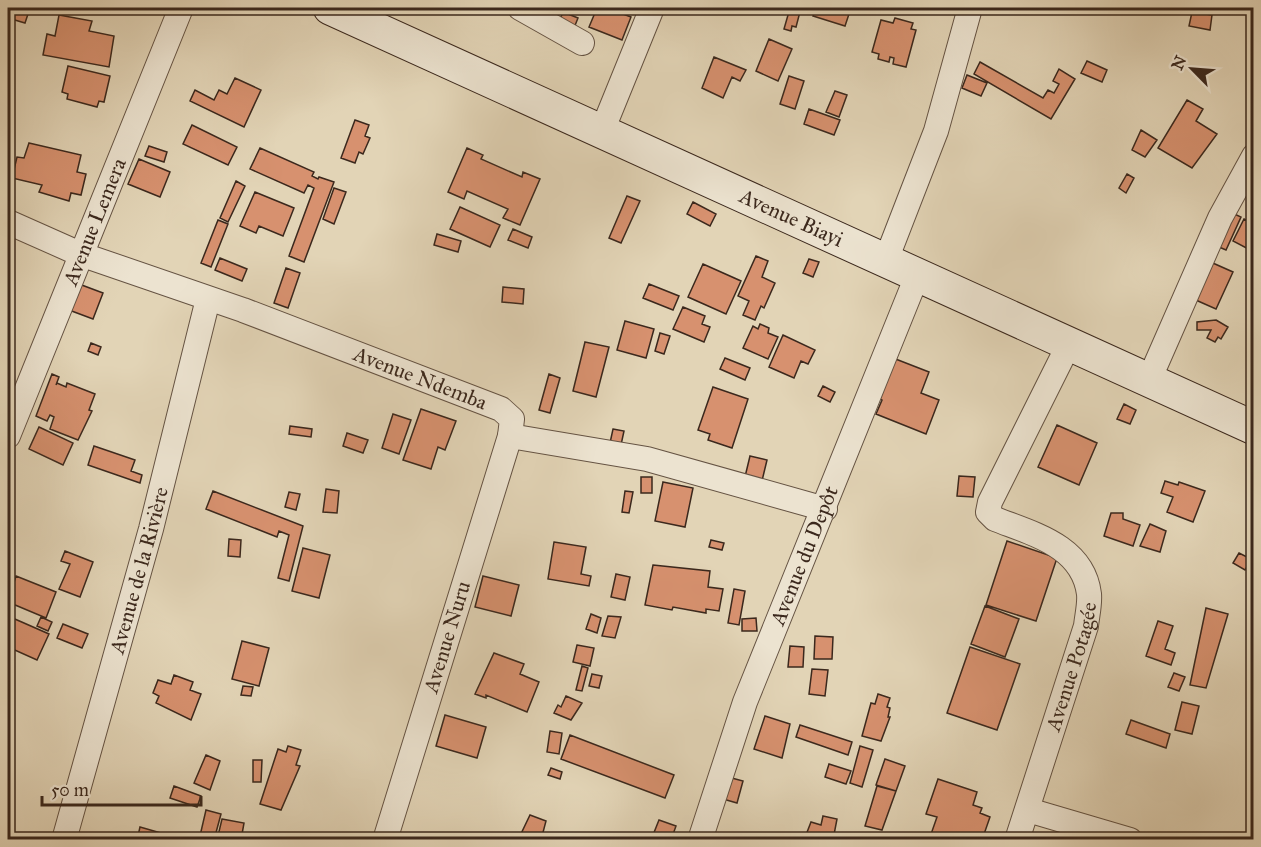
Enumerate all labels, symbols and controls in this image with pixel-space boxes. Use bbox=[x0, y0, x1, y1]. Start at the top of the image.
north arrow bbox=[1162, 39, 1222, 99]
text: N bbox=[1167, 52, 1191, 73]
street label: Avenue Lemera bbox=[57, 154, 132, 290]
street label: Avenue Biayi bbox=[735, 182, 848, 253]
street label: Avenue Ndemba bbox=[349, 340, 491, 415]
street label: Avenue du Depôt bbox=[764, 482, 844, 630]
street label: Avenue de la Rivière bbox=[103, 484, 174, 658]
street label: Avenue Nuru bbox=[417, 578, 476, 697]
street label: Avenue Potagée bbox=[1040, 601, 1102, 735]
scale bar bbox=[42, 769, 201, 807]
text: 50 m bbox=[51, 779, 89, 801]

